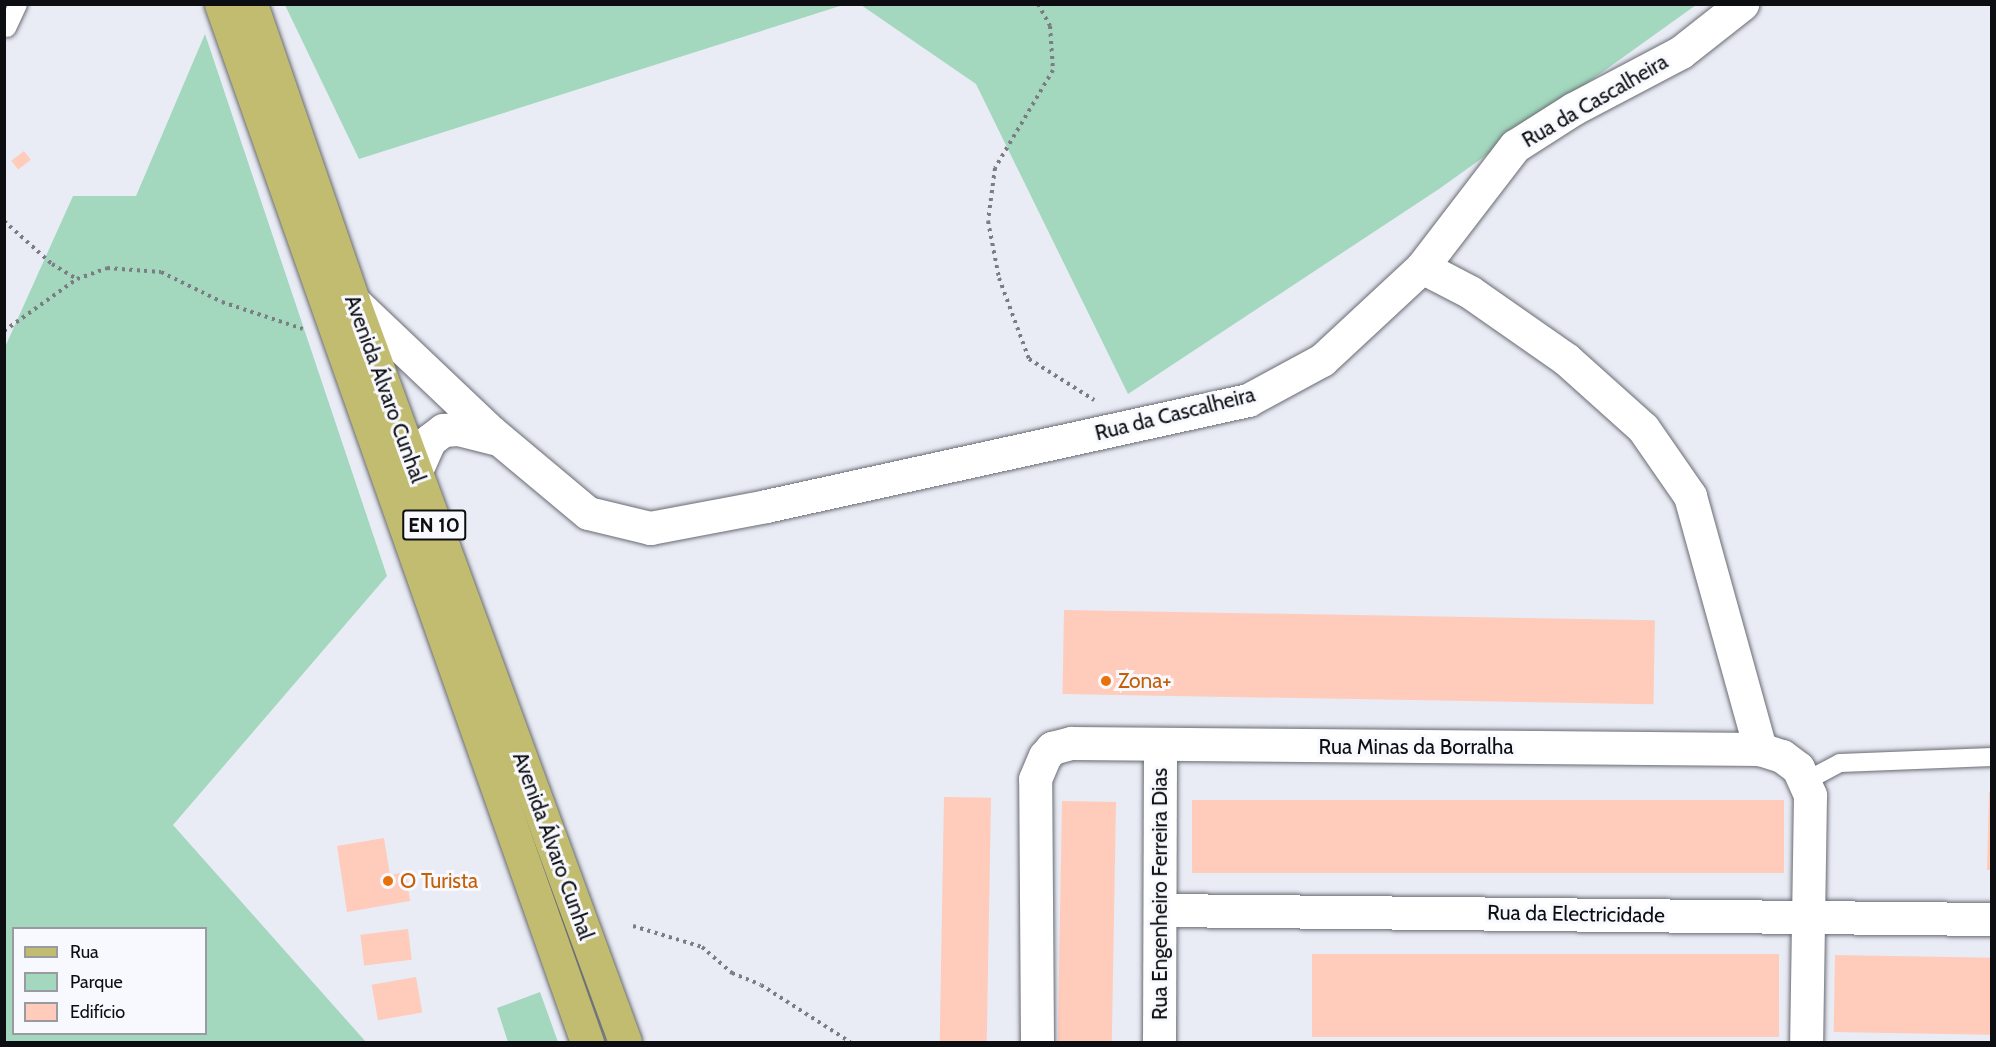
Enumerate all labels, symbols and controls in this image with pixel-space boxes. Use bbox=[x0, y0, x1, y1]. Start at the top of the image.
street label: Rua da Cascalheira bbox=[1518, 49, 1672, 153]
street label: Avenida Álvaro Cunhal bbox=[339, 292, 431, 486]
street label: Rua da Cascalheira bbox=[1092, 382, 1258, 446]
road number: EN 10 bbox=[401, 508, 467, 542]
place label: Zona+ bbox=[1118, 668, 1172, 694]
marker: Zona+ bbox=[1099, 674, 1113, 688]
street label: Rua Minas da Borralha bbox=[1319, 734, 1513, 760]
street label: Avenida Álvaro Cunhal bbox=[507, 749, 599, 943]
street label: Rua Engenheiro Ferreira Dias bbox=[1147, 768, 1173, 1020]
place label: O Turista bbox=[400, 868, 478, 894]
marker: O Turista bbox=[381, 874, 395, 888]
street label: Rua da Electricidade bbox=[1487, 900, 1665, 928]
legend bbox=[12, 927, 207, 1035]
text: Rua bbox=[70, 941, 99, 963]
text: Parque bbox=[70, 971, 123, 993]
text: Edifício bbox=[70, 1001, 125, 1023]

